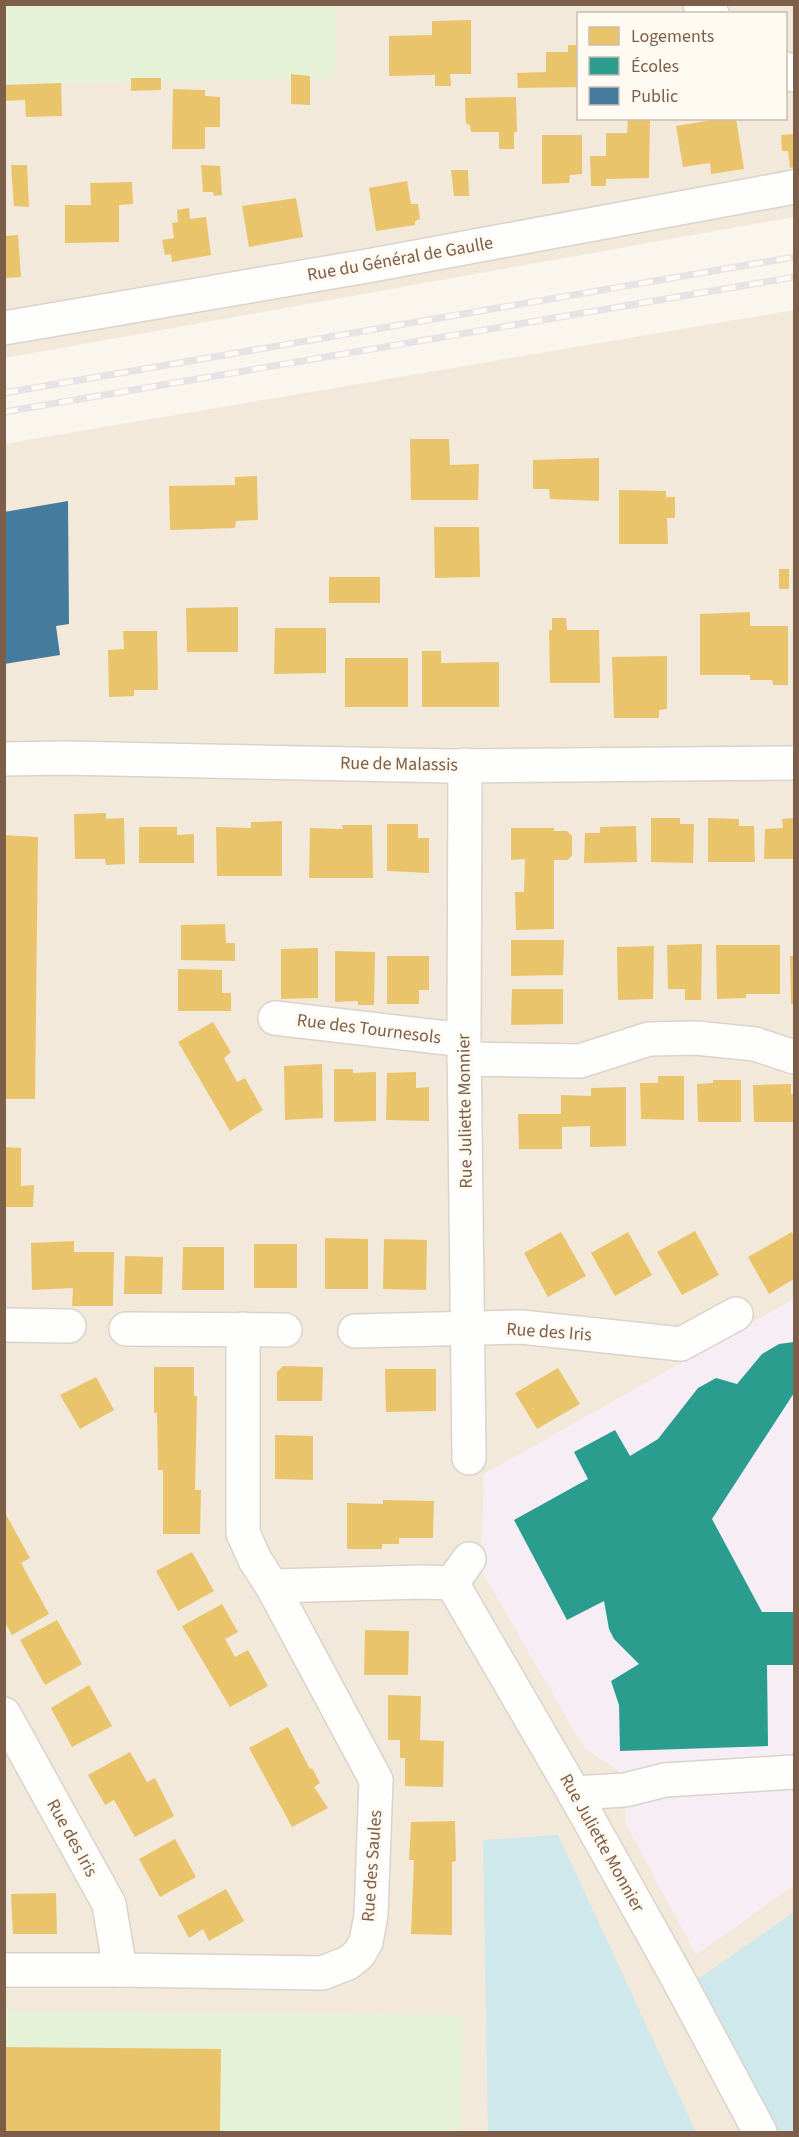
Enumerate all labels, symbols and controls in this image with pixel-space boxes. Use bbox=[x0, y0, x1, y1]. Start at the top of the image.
legend bbox=[577, 12, 787, 120]
text: Logements bbox=[631, 24, 714, 49]
text: Écoles bbox=[631, 54, 679, 79]
text: Public bbox=[631, 84, 678, 109]
street label: Rue du Général de Gaulle bbox=[305, 230, 495, 288]
street label: Rue de Malassis bbox=[340, 750, 458, 778]
street label: Rue des Tournesols bbox=[295, 1008, 443, 1050]
street label: Rue Juliette Monnier bbox=[451, 1033, 479, 1189]
street label: Rue des Iris bbox=[505, 1317, 593, 1347]
street label: Rue Juliette Monnier bbox=[554, 1769, 651, 1917]
street label: Rue des Iris bbox=[40, 1795, 104, 1881]
street label: Rue des Saules bbox=[356, 1809, 388, 1923]

